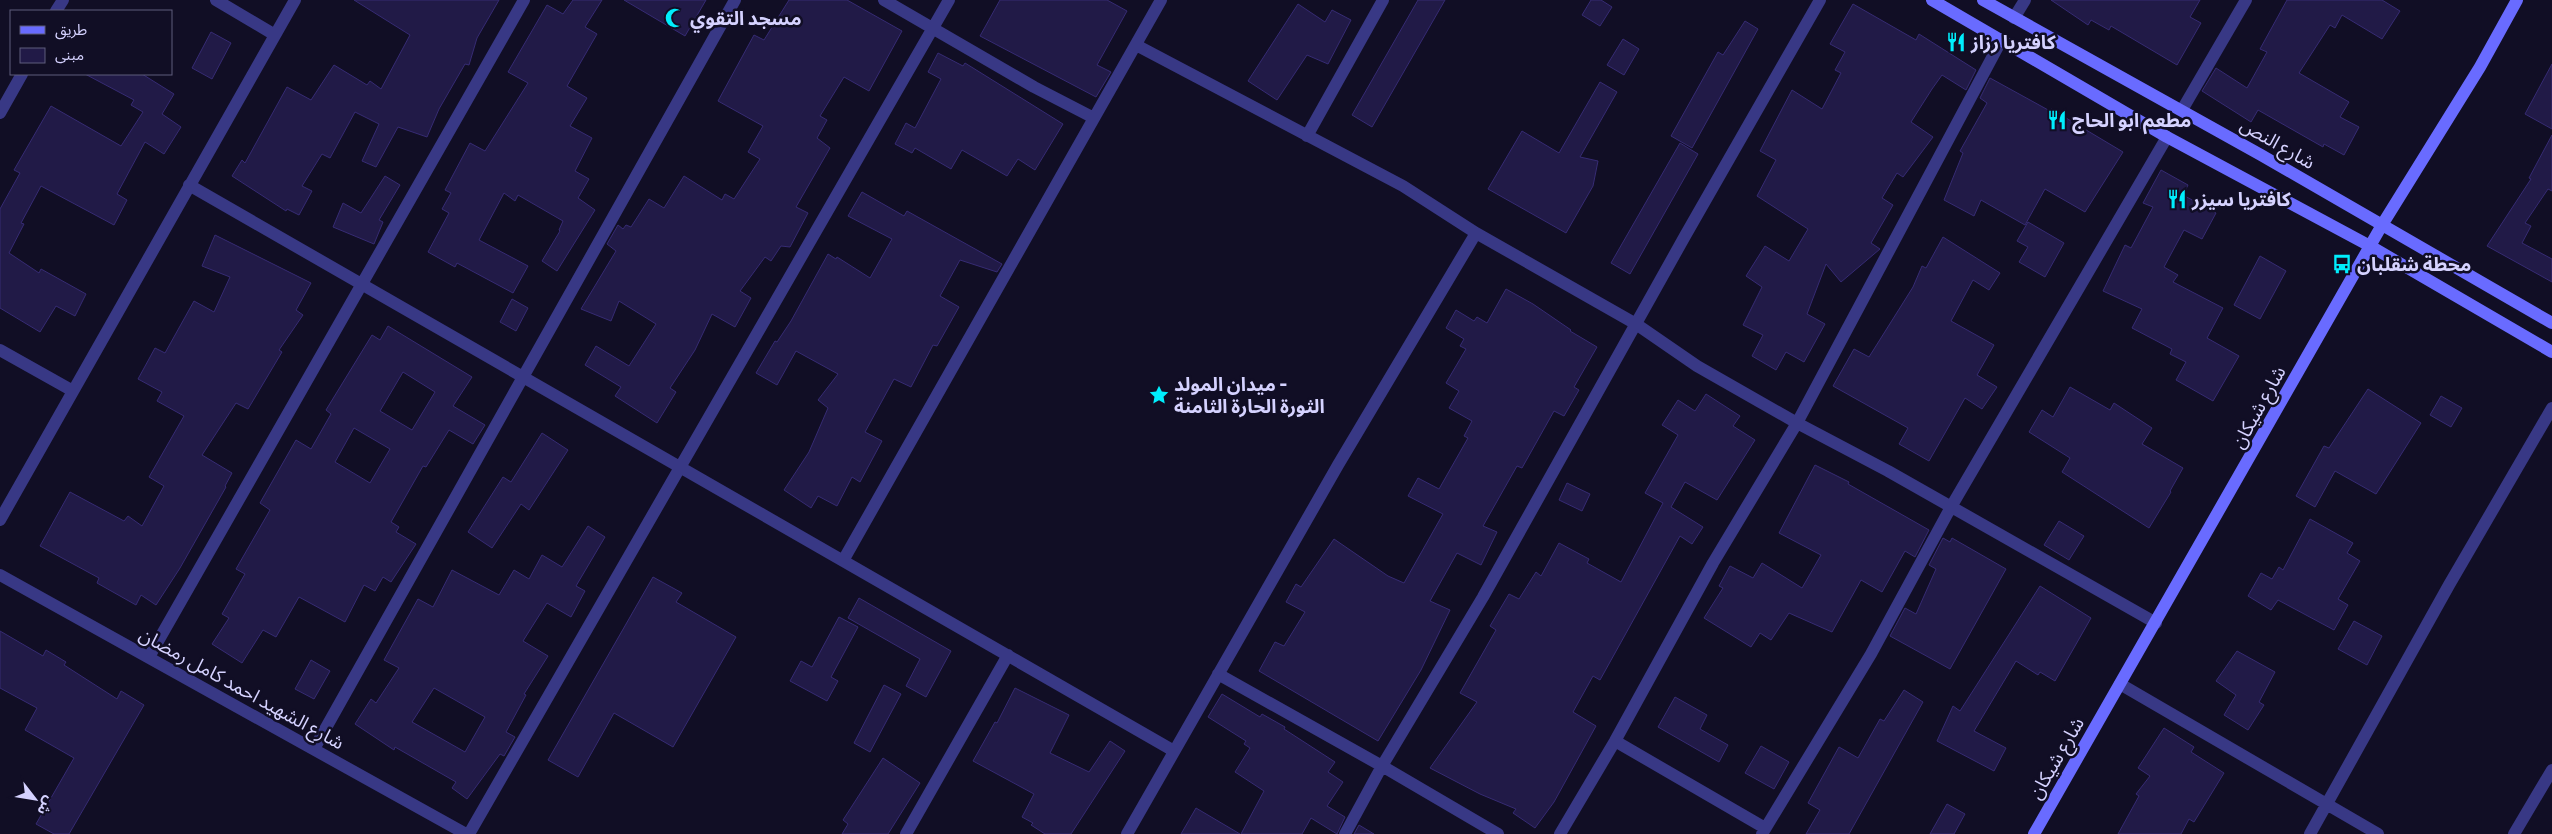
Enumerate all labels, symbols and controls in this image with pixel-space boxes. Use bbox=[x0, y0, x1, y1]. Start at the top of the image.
place label: مسجد التقوي bbox=[690, 6, 802, 33]
mosque icon: مسجد التقوي bbox=[664, 7, 686, 29]
legend bbox=[10, 10, 172, 75]
text: طريق bbox=[55, 20, 87, 40]
place label: كافتريا رزاز bbox=[1970, 30, 2056, 54]
restaurant icon: كافتريا رزاز bbox=[1945, 31, 1967, 53]
text: مبنى bbox=[55, 45, 84, 64]
place label: مطعم ابو الحاج bbox=[2072, 108, 2191, 135]
restaurant icon: مطعم ابو الحاج bbox=[2046, 109, 2068, 131]
street label: شارع النص bbox=[2235, 112, 2320, 176]
place label: كافتريا سيزر bbox=[2191, 187, 2291, 211]
restaurant icon: كافتريا سيزر bbox=[2166, 188, 2188, 210]
place label: محطة شقلبان bbox=[2357, 252, 2471, 275]
bus stop icon: محطة شقلبان bbox=[2331, 253, 2353, 275]
street label: شارع شيكان bbox=[2225, 361, 2292, 454]
place label: ميدان المولد - الثورة الحارة الثامنة bbox=[1174, 372, 1325, 418]
place icon: ميدان المولد - الثورة الحارة الثامنة bbox=[1148, 384, 1170, 406]
street label: شارع الشهيد احمد كامل رمضان bbox=[134, 622, 349, 756]
street label: شارع شيكان bbox=[2023, 713, 2091, 804]
north arrow bbox=[10, 774, 60, 824]
text: ش bbox=[34, 793, 59, 819]

